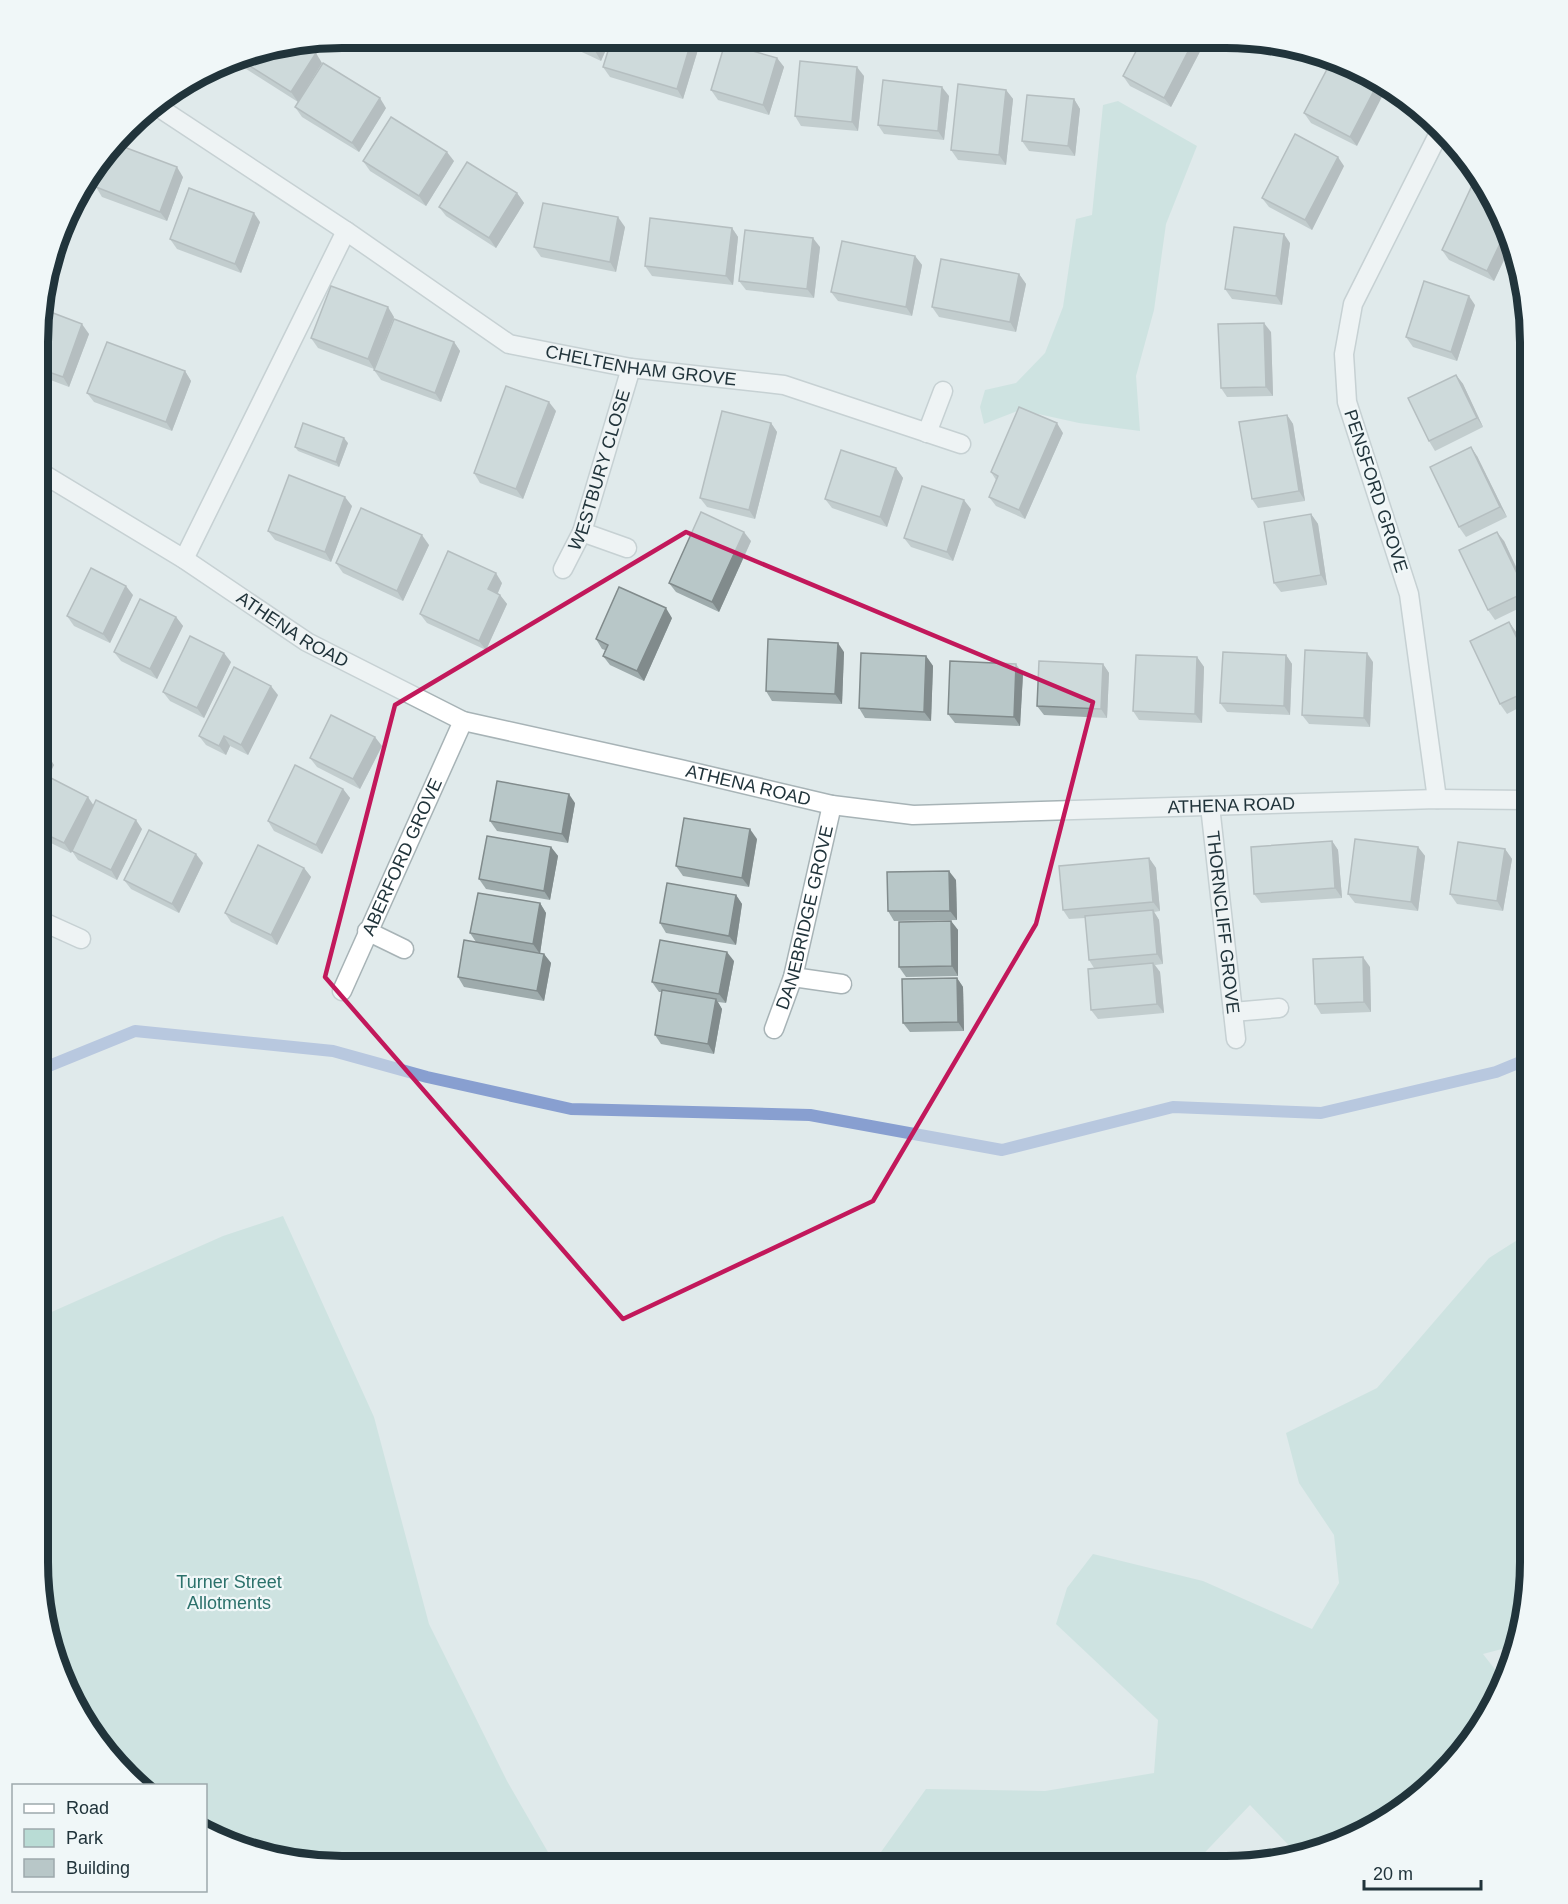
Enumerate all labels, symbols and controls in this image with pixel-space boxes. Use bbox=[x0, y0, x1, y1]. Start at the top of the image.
street label: CHELTENHAM GROVE bbox=[544, 341, 737, 390]
street label: WESTBURY CLOSE bbox=[564, 387, 634, 554]
street label: PENSFORD GROVE bbox=[1340, 407, 1412, 575]
street label: ATHENA ROAD bbox=[233, 588, 352, 671]
street label: ATHENA ROAD bbox=[684, 761, 813, 810]
street label: ABERFORD GROVE bbox=[358, 775, 446, 939]
street label: ATHENA ROAD bbox=[1167, 793, 1295, 817]
street label: DANEBRIDGE GROVE bbox=[772, 823, 837, 1012]
street label: THORNCLIFF GROVE bbox=[1203, 830, 1243, 1015]
park label: Turner Street Allotments bbox=[176, 1572, 282, 1613]
legend bbox=[12, 1784, 207, 1892]
text: Road bbox=[66, 1798, 109, 1818]
text: Park bbox=[66, 1828, 104, 1848]
scale bar bbox=[1364, 1853, 1481, 1891]
text: Building bbox=[66, 1858, 130, 1878]
text: 20 m bbox=[1373, 1864, 1413, 1884]

